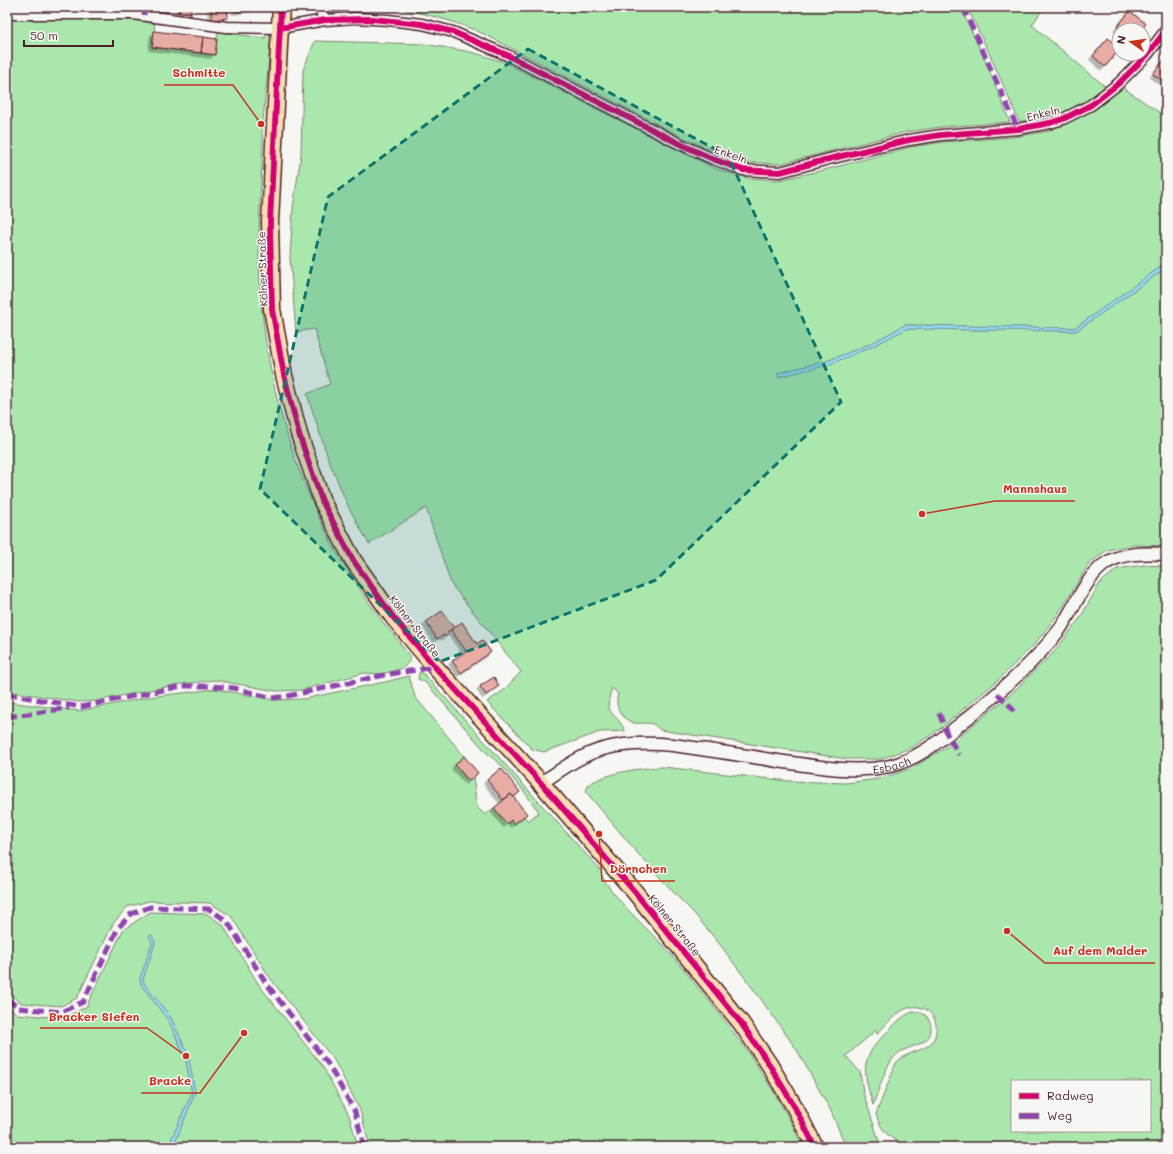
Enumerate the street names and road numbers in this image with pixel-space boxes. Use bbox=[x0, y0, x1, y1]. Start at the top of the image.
street label: Enkeln bbox=[1025, 102, 1061, 124]
street label: Enkeln bbox=[713, 141, 749, 167]
street label: Kölner Straße bbox=[253, 231, 271, 307]
street label: Kölner Straße bbox=[386, 592, 444, 660]
street label: Esbach bbox=[872, 752, 912, 776]
street label: Kölner Straße bbox=[646, 891, 705, 959]

